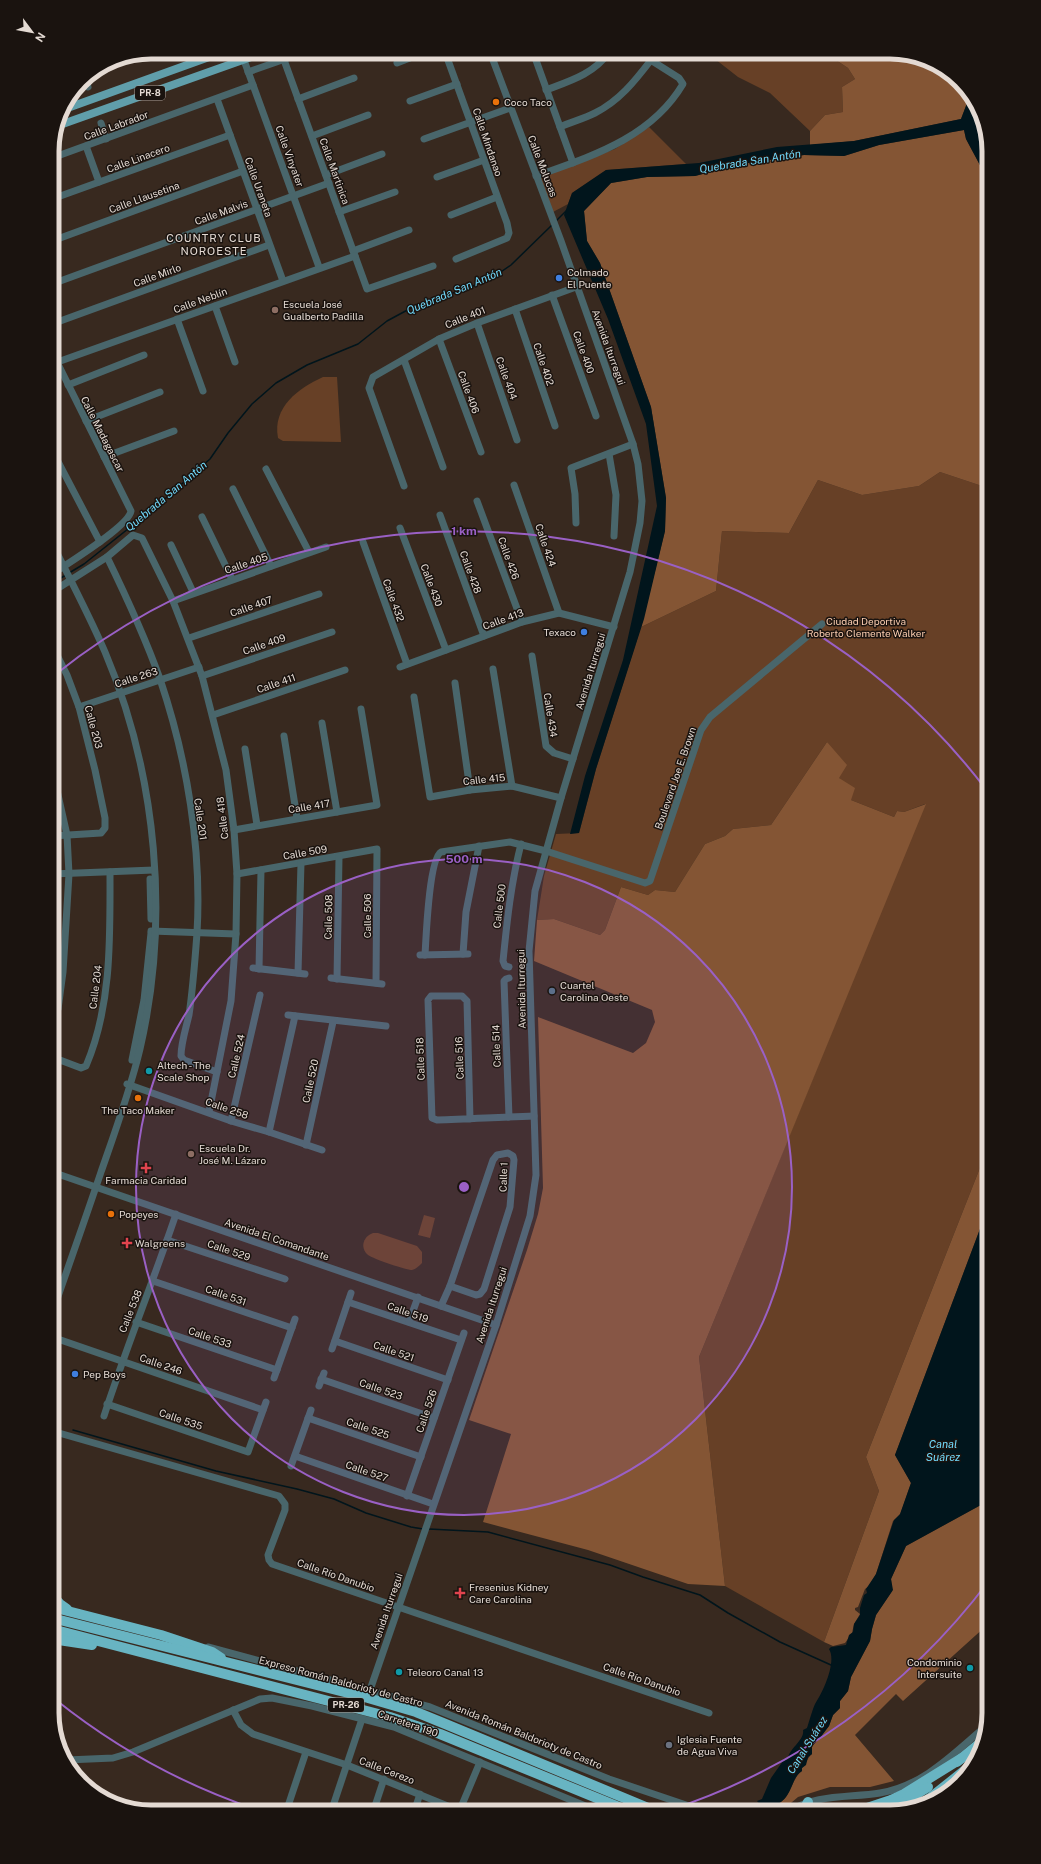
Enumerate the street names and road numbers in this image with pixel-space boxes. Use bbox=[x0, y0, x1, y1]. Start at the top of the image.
road number: PR-8 bbox=[135, 86, 165, 100]
street label: Calle Mindanao bbox=[471, 106, 505, 178]
street label: Calle Labrador bbox=[82, 108, 150, 142]
street label: Calle Vinyater bbox=[273, 124, 307, 188]
street label: Calle Molucas bbox=[526, 133, 560, 199]
street label: Calle Martinica bbox=[317, 136, 353, 206]
street label: Calle Linacero bbox=[105, 141, 171, 175]
street label: Calle Uraneta bbox=[243, 155, 275, 219]
street label: Calle Llausetina bbox=[107, 179, 181, 215]
street label: Calle Malvis bbox=[193, 197, 249, 227]
street label: Calle Mirlo bbox=[132, 261, 183, 289]
street label: Calle Neblín bbox=[171, 285, 229, 315]
street label: Calle 401 bbox=[443, 303, 487, 331]
street label: Avenida Iturregui bbox=[590, 308, 628, 386]
street label: Calle 400 bbox=[571, 329, 597, 375]
street label: Calle 402 bbox=[531, 341, 557, 387]
street label: Calle 404 bbox=[494, 355, 520, 401]
street label: Calle 406 bbox=[456, 369, 482, 415]
street label: Calle Madagascar bbox=[79, 394, 127, 474]
street label: Calle 424 bbox=[533, 522, 559, 568]
street label: Calle 426 bbox=[496, 535, 522, 581]
street label: Calle 428 bbox=[458, 549, 484, 595]
street label: Calle 405 bbox=[223, 550, 269, 576]
street label: Calle 430 bbox=[418, 562, 446, 608]
street label: Calle 432 bbox=[381, 577, 407, 623]
street label: Calle 407 bbox=[228, 593, 274, 619]
street label: Calle 413 bbox=[481, 606, 525, 632]
street label: Calle 409 bbox=[241, 631, 287, 657]
street label: Avenida Iturregui bbox=[573, 631, 607, 711]
street label: Calle 263 bbox=[113, 664, 159, 690]
street label: Calle 411 bbox=[255, 671, 297, 695]
street label: Calle 434 bbox=[542, 692, 560, 738]
street label: Calle 203 bbox=[82, 704, 106, 750]
street label: Boulevard Joe E. Brown bbox=[652, 725, 698, 831]
street label: Calle 415 bbox=[462, 771, 506, 787]
street label: Calle 418 bbox=[213, 796, 231, 840]
street label: Calle 201 bbox=[192, 797, 210, 841]
street label: Calle 417 bbox=[287, 797, 331, 815]
street label: Calle 509 bbox=[282, 842, 328, 862]
street label: Calle 500 bbox=[490, 883, 508, 929]
street label: Calle 508 bbox=[322, 894, 334, 940]
street label: Calle 506 bbox=[361, 894, 373, 938]
street label: Avenida Iturregui bbox=[514, 949, 528, 1029]
street label: Calle 204 bbox=[86, 964, 104, 1010]
street label: Calle 514 bbox=[489, 1024, 503, 1068]
street label: Calle 524 bbox=[225, 1033, 247, 1079]
street label: Calle 516 bbox=[452, 1036, 466, 1080]
street label: Calle 518 bbox=[413, 1037, 427, 1081]
street label: Calle 520 bbox=[300, 1058, 320, 1104]
street label: Calle 258 bbox=[204, 1095, 250, 1121]
street label: Calle 1 bbox=[496, 1162, 510, 1192]
street label: Avenida El Comandante bbox=[223, 1215, 331, 1263]
street label: Calle 529 bbox=[206, 1237, 252, 1263]
street label: Avenida Iturregui bbox=[473, 1265, 509, 1345]
street label: Calle 531 bbox=[204, 1282, 248, 1308]
street label: Calle 538 bbox=[116, 1288, 144, 1334]
street label: Calle 519 bbox=[386, 1299, 430, 1325]
street label: Calle 533 bbox=[187, 1324, 233, 1350]
street label: Calle 521 bbox=[372, 1338, 416, 1364]
street label: Calle 246 bbox=[138, 1351, 184, 1377]
street label: Calle 523 bbox=[358, 1376, 404, 1402]
street label: Calle 526 bbox=[413, 1388, 439, 1434]
street label: Calle 535 bbox=[158, 1406, 204, 1432]
street label: Calle 525 bbox=[345, 1415, 391, 1441]
street label: Calle 527 bbox=[344, 1458, 390, 1484]
street label: Calle Río Danubio bbox=[296, 1556, 377, 1594]
street label: Avenida Iturregui bbox=[367, 1571, 405, 1651]
street label: Expreso Román Baldorioty de Castro bbox=[258, 1653, 425, 1709]
street label: Calle Río Danubio bbox=[602, 1660, 683, 1698]
street label: Avenida Román Baldorioty de Castro bbox=[444, 1697, 605, 1771]
road number: PR-26 bbox=[328, 1698, 364, 1712]
street label: Carretera 190 bbox=[376, 1707, 440, 1739]
street label: Calle Cerezo bbox=[358, 1754, 417, 1786]

